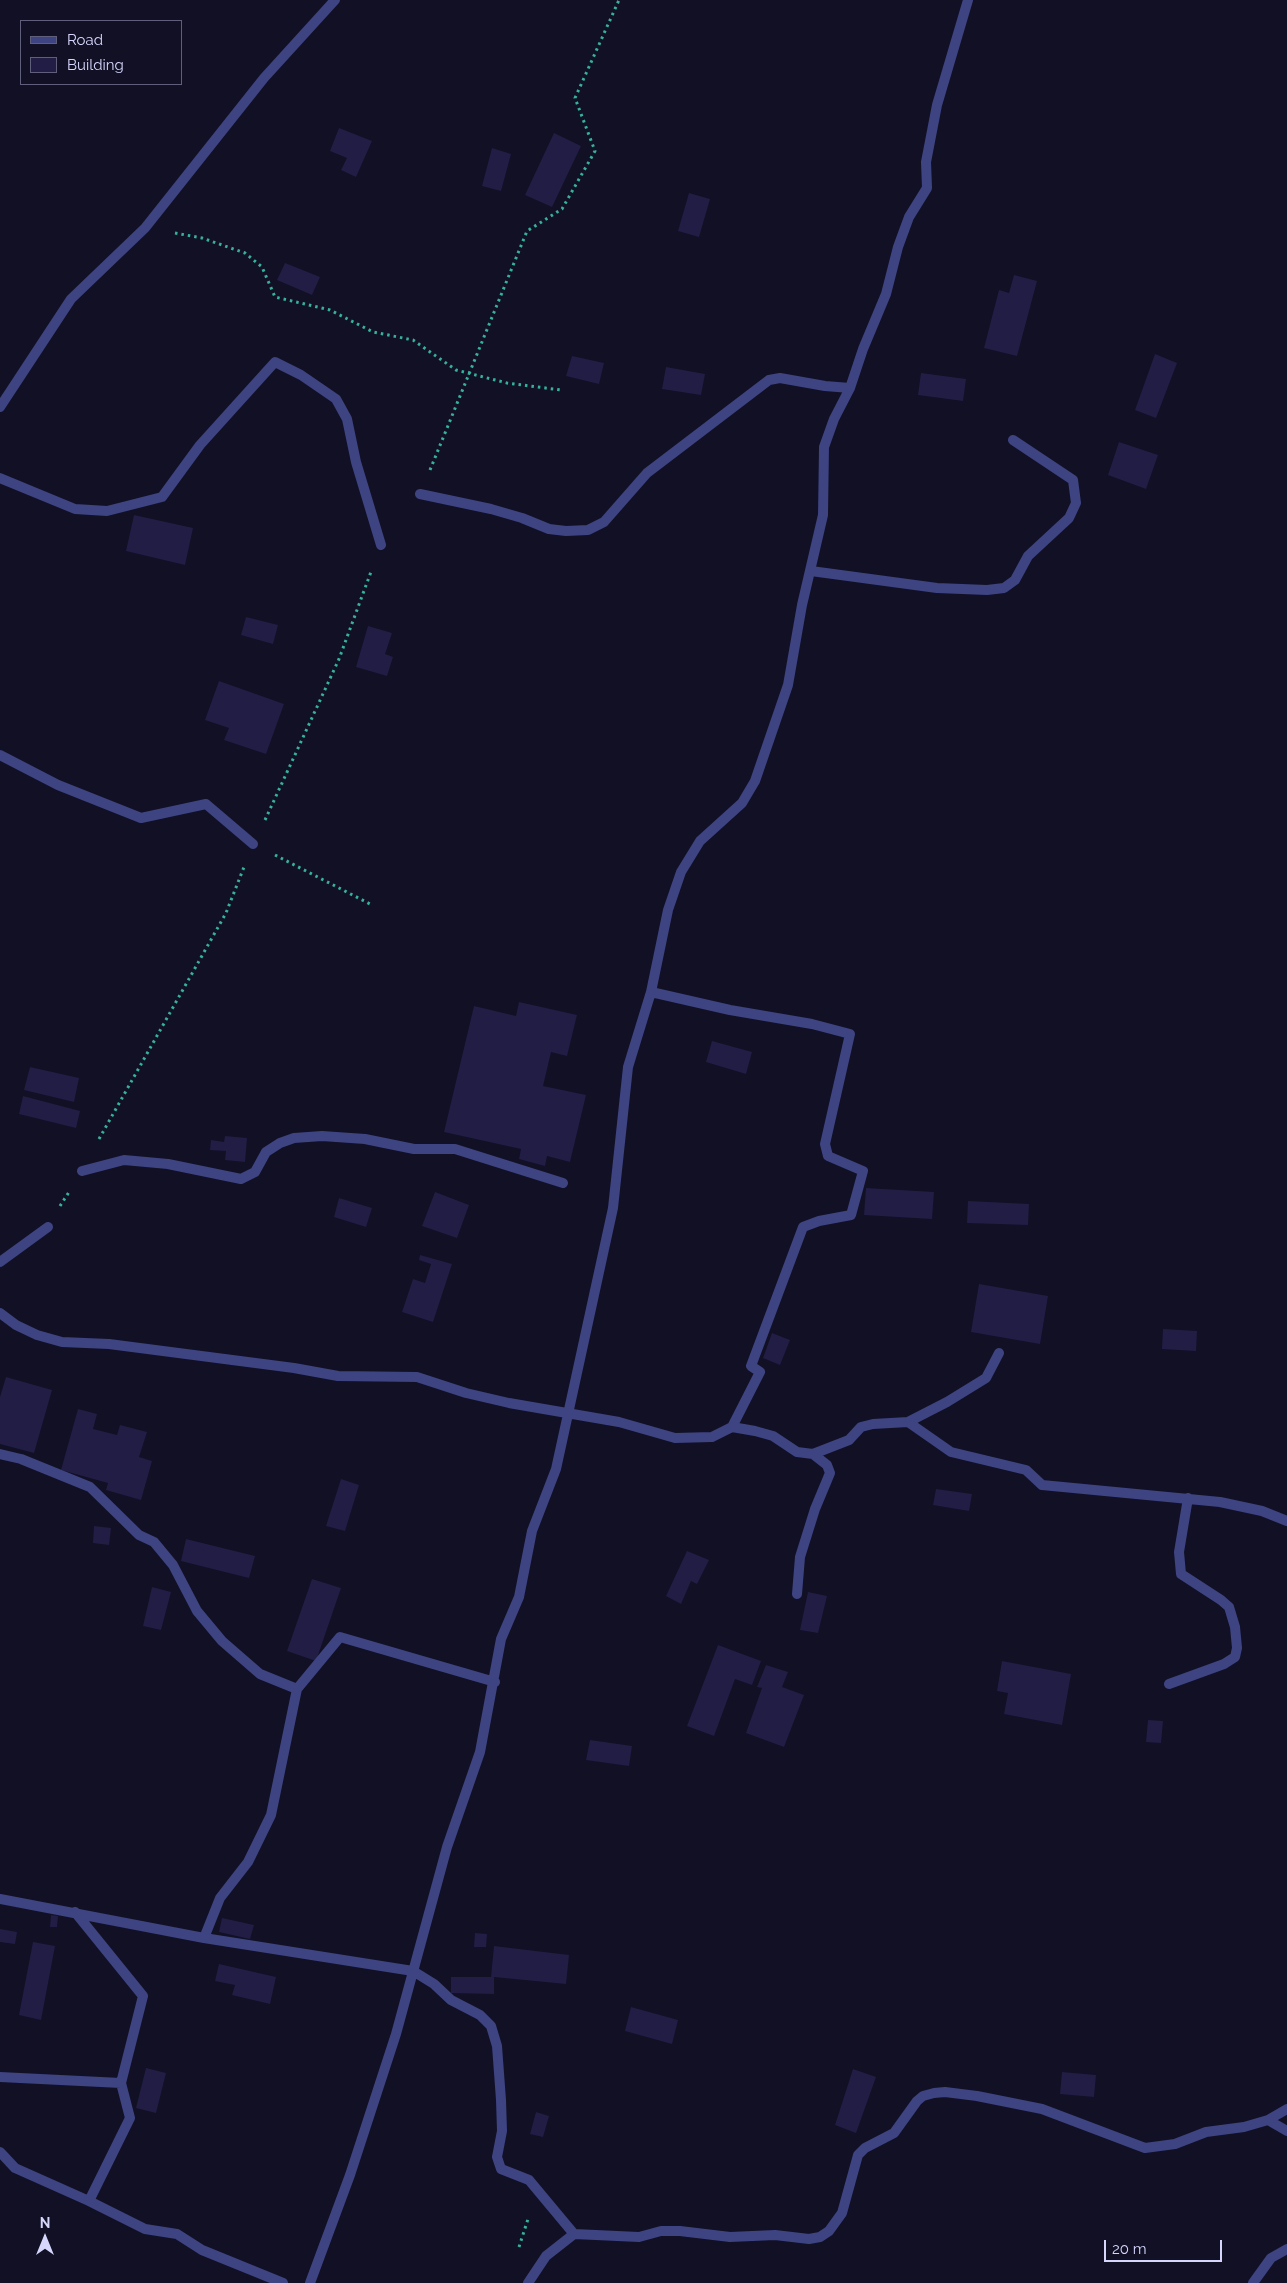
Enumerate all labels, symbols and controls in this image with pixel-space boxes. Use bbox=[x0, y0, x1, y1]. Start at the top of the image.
legend bbox=[20, 20, 182, 85]
text: Road bbox=[67, 31, 103, 49]
text: Building bbox=[67, 56, 124, 74]
north arrow bbox=[20, 2213, 70, 2263]
text: N bbox=[40, 2215, 50, 2231]
scale bar bbox=[1107, 2230, 1224, 2262]
text: 20 m bbox=[1112, 2240, 1147, 2258]

